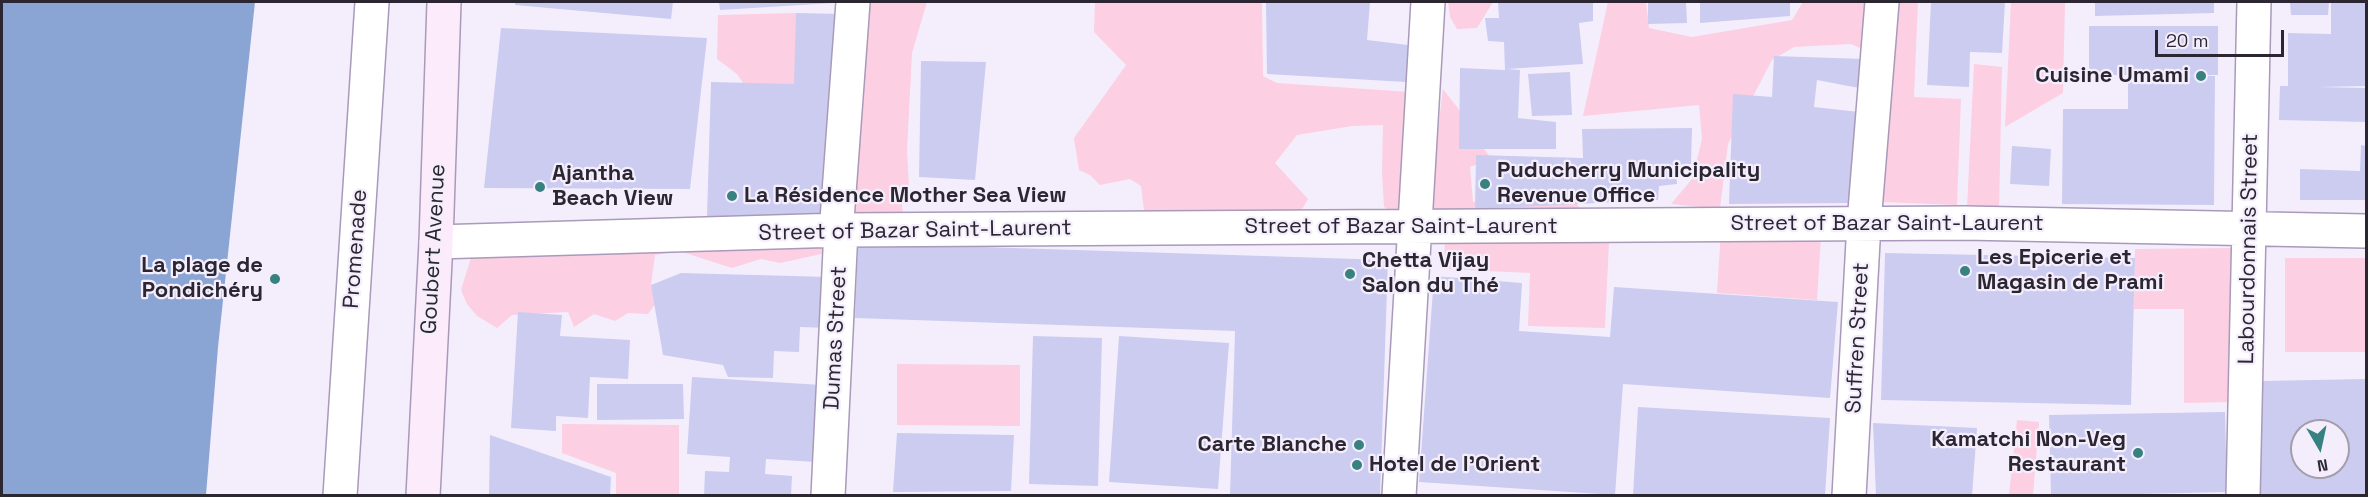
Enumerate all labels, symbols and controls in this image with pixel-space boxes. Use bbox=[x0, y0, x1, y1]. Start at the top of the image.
scale bar bbox=[2158, 18, 2287, 56]
text: 20 m bbox=[2166, 29, 2209, 52]
place label: Cuisine Umami bbox=[2035, 63, 2189, 89]
marker: Cuisine Umami bbox=[2194, 69, 2208, 83]
street label: Labourdonnais Street bbox=[2234, 133, 2264, 365]
place label: Puducherry Municipality Revenue Office bbox=[1497, 158, 1760, 210]
place label: Ajantha Beach View bbox=[552, 161, 673, 212]
street label: Goubert Avenue bbox=[416, 163, 452, 335]
marker: Puducherry Municipality Revenue Office bbox=[1478, 177, 1492, 191]
marker: Ajantha Beach View bbox=[533, 180, 547, 194]
place label: La Résidence Mother Sea View bbox=[744, 183, 1066, 209]
street label: Promenade bbox=[339, 188, 373, 310]
marker: La Résidence Mother Sea View bbox=[725, 189, 739, 203]
street label: Street of Bazar Saint-Laurent bbox=[1730, 211, 2044, 237]
street label: Street of Bazar Saint-Laurent bbox=[1244, 214, 1558, 240]
street label: Street of Bazar Saint-Laurent bbox=[758, 215, 1072, 247]
place label: Les Epicerie et Magasin de Prami bbox=[1977, 245, 2163, 296]
place label: Chetta Vijay Salon du Thé bbox=[1362, 248, 1499, 300]
place label: La plage de Pondichéry bbox=[141, 253, 263, 304]
street label: Suffren Street bbox=[1841, 262, 1875, 414]
marker: Les Epicerie et Magasin de Prami bbox=[1958, 264, 1972, 278]
street label: Dumas Street bbox=[819, 265, 853, 411]
marker: Chetta Vijay Salon du Thé bbox=[1343, 267, 1357, 281]
marker: La plage de Pondichéry bbox=[268, 272, 282, 286]
north arrow bbox=[2290, 419, 2350, 479]
place label: Kamatchi Non-Veg Restaurant bbox=[1931, 427, 2126, 478]
place label: Carte Blanche bbox=[1198, 432, 1347, 458]
marker: Carte Blanche bbox=[1352, 438, 1366, 452]
marker: Kamatchi Non-Veg Restaurant bbox=[2131, 446, 2145, 460]
place label: Hotel de l'Orient bbox=[1369, 452, 1540, 478]
text: N bbox=[2316, 454, 2330, 477]
marker: Hotel de l'Orient bbox=[1350, 458, 1364, 472]

